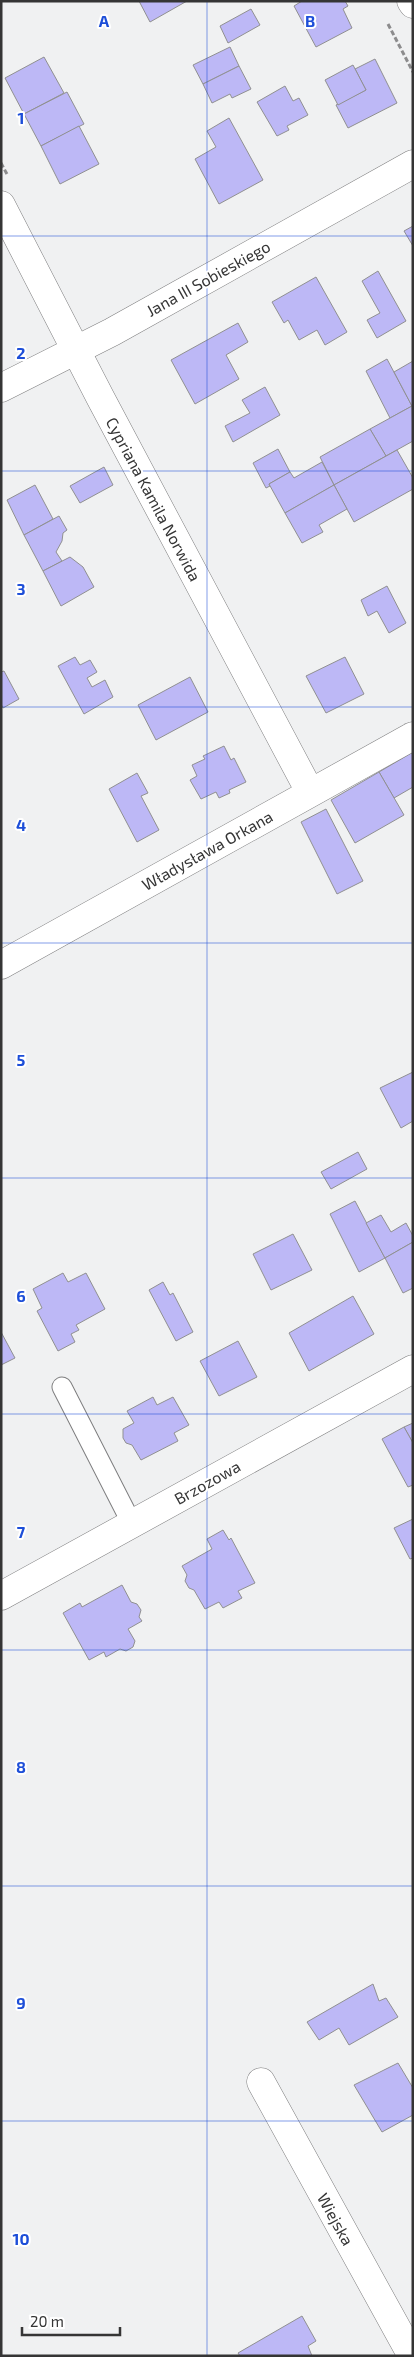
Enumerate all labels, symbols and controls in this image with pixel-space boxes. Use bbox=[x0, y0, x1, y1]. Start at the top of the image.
text: A bbox=[99, 11, 110, 30]
text: B bbox=[305, 11, 315, 30]
text: 1 bbox=[18, 108, 24, 127]
street label: Jana III Sobieskiego bbox=[143, 236, 273, 320]
text: 2 bbox=[16, 343, 26, 362]
street label: Cypriana Kamila Norwida bbox=[103, 414, 205, 584]
text: 3 bbox=[16, 579, 26, 598]
street label: Władysława Orkana bbox=[138, 806, 276, 894]
text: 4 bbox=[16, 815, 26, 834]
text: 5 bbox=[17, 1050, 26, 1069]
text: 6 bbox=[16, 1286, 26, 1305]
street label: Brzozowa bbox=[171, 1456, 243, 1508]
text: 7 bbox=[17, 1522, 26, 1541]
text: 8 bbox=[16, 1757, 26, 1776]
text: 9 bbox=[16, 1993, 26, 2012]
street label: Wiejska bbox=[313, 2190, 358, 2249]
text: 10 bbox=[12, 2229, 30, 2248]
scale bar bbox=[22, 2304, 120, 2336]
text: 20 m bbox=[30, 2312, 64, 2330]

